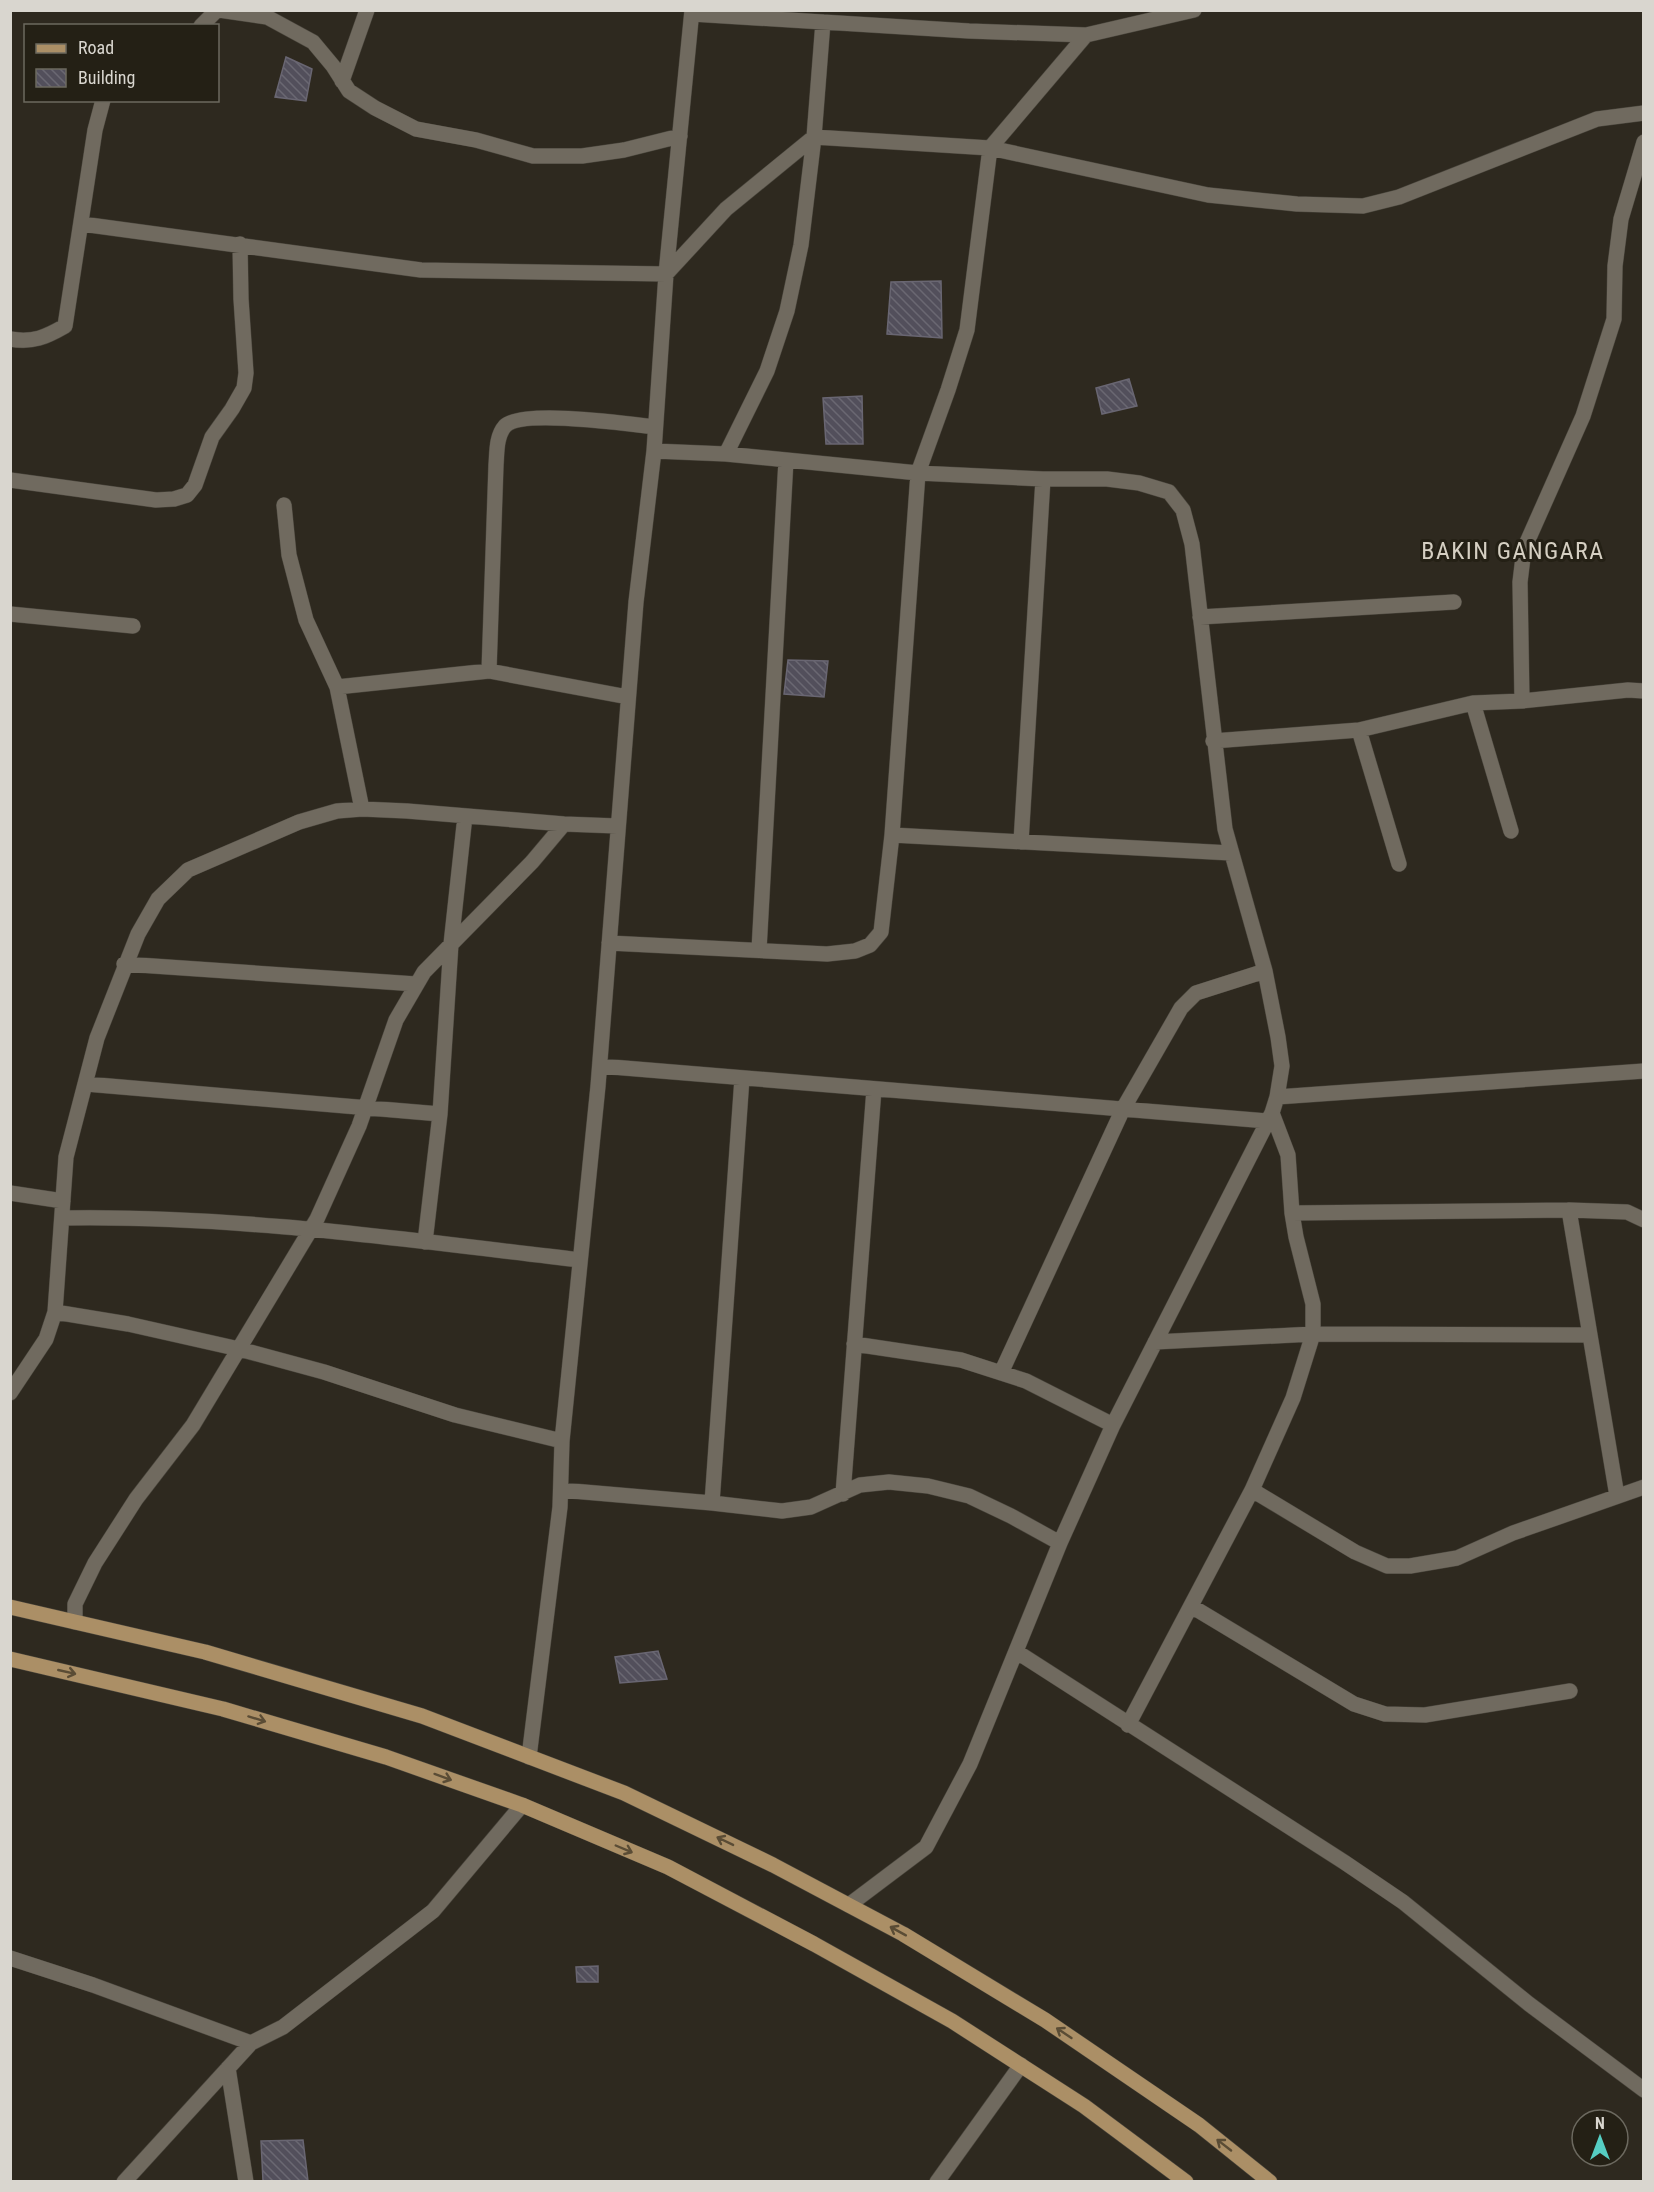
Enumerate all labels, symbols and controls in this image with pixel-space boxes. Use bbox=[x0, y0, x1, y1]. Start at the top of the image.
legend bbox=[24, 24, 219, 102]
text: Road bbox=[78, 37, 114, 58]
text: Building bbox=[78, 67, 135, 88]
district label: BAKIN GANGARA bbox=[1421, 537, 1605, 565]
one-way arrow bbox=[57, 1667, 77, 1678]
one-way arrow bbox=[247, 1714, 266, 1725]
one-way arrow bbox=[433, 1773, 452, 1784]
one-way arrow bbox=[716, 1835, 734, 1847]
one-way arrow bbox=[614, 1844, 633, 1855]
one-way arrow bbox=[890, 1925, 907, 1937]
one-way arrow bbox=[1057, 2027, 1073, 2039]
north arrow bbox=[1570, 2108, 1630, 2168]
text: N bbox=[1595, 2114, 1605, 2133]
one-way arrow bbox=[1216, 2139, 1232, 2152]

